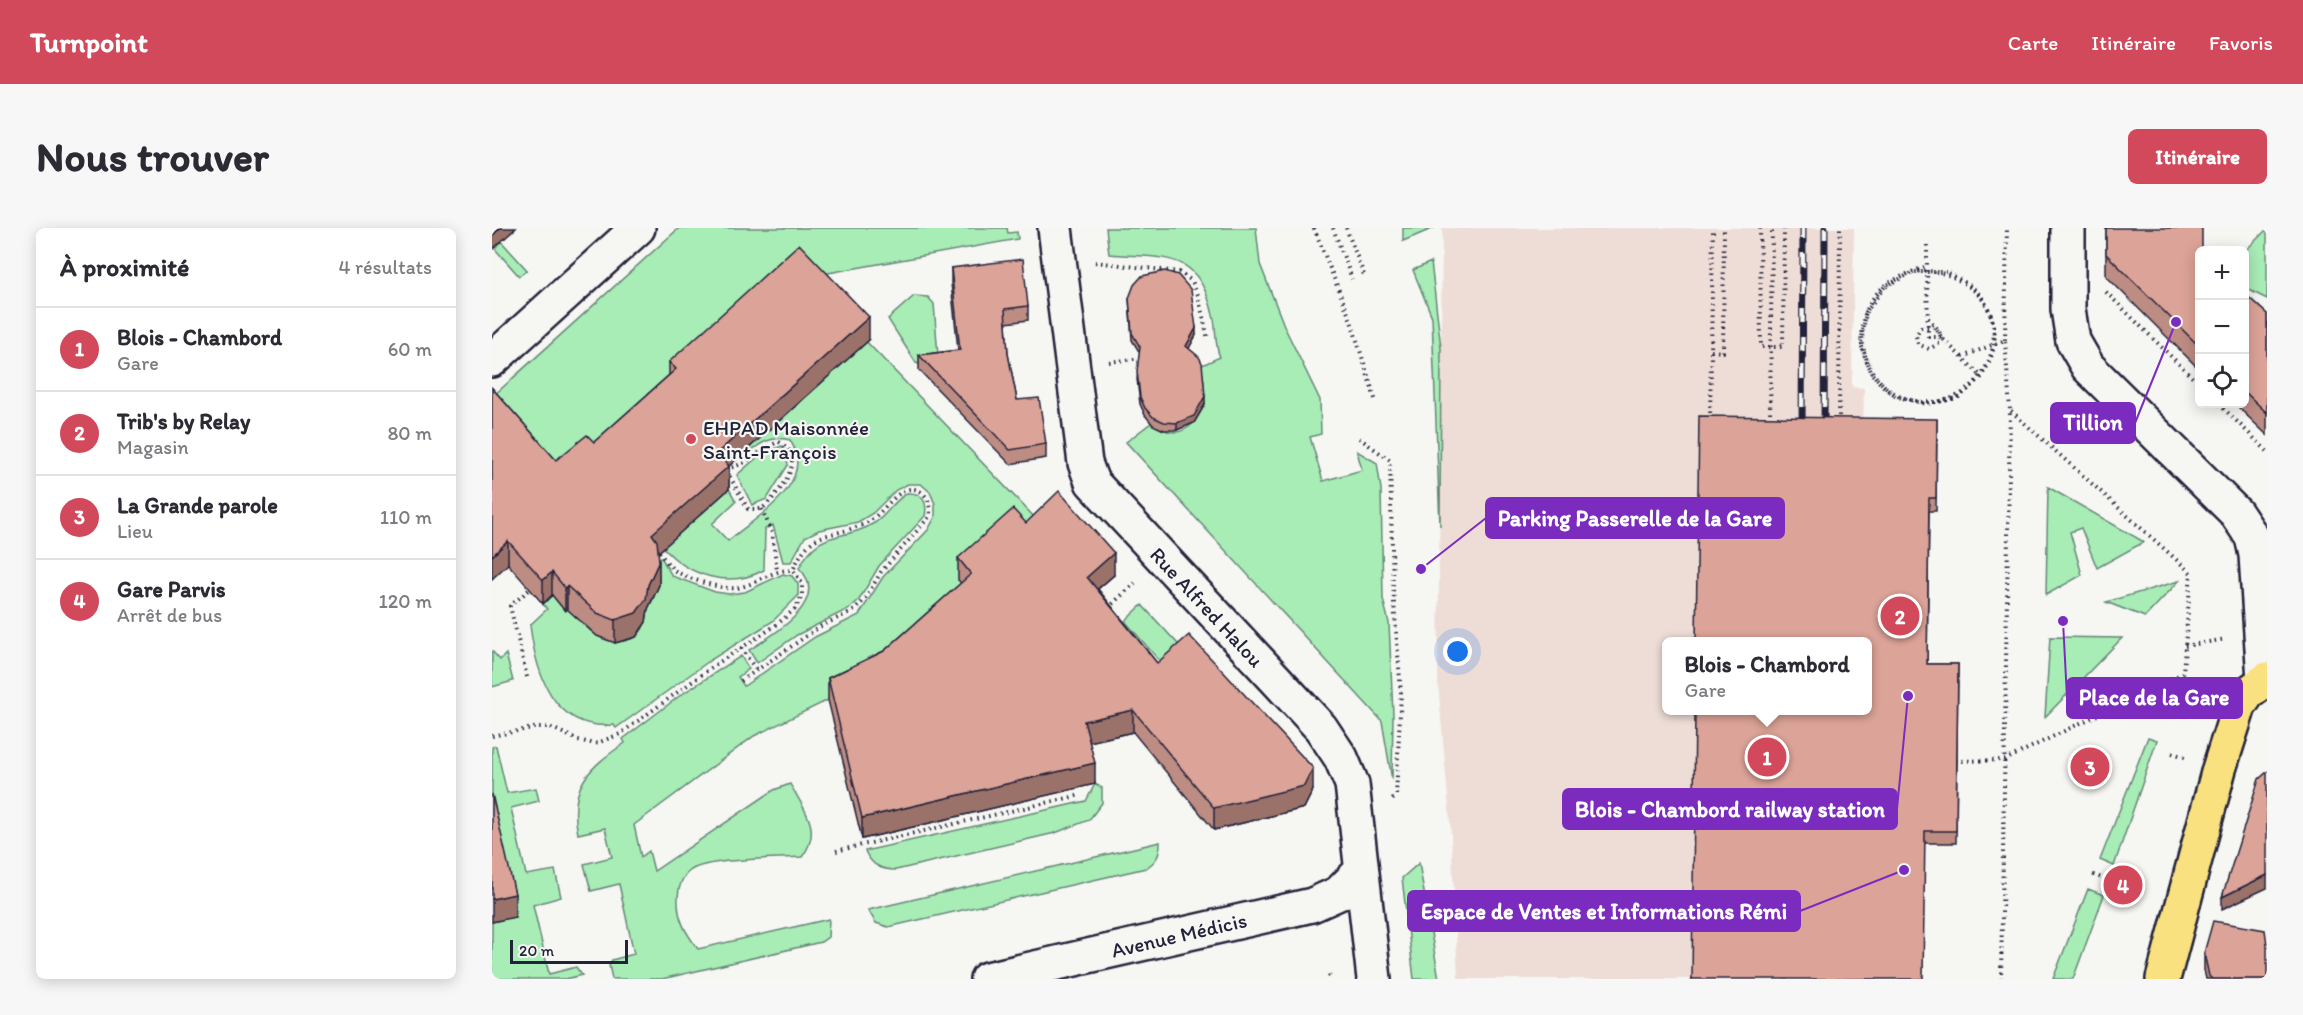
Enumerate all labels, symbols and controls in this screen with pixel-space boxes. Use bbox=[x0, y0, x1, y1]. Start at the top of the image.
text: Turnpoint bbox=[30, 25, 148, 59]
text: Carte bbox=[2008, 30, 2058, 55]
text: Itinéraire bbox=[2091, 30, 2176, 55]
text: Favoris bbox=[2209, 30, 2273, 55]
button: Itinéraire bbox=[2128, 129, 2267, 184]
text: Nous trouver bbox=[36, 131, 269, 182]
map controls bbox=[2195, 246, 2249, 408]
button: + bbox=[2195, 246, 2249, 300]
text: À proximité bbox=[60, 251, 189, 283]
text: 4 résultats bbox=[339, 255, 432, 279]
button: − bbox=[2195, 300, 2249, 354]
text: Blois - Chambord bbox=[117, 324, 282, 351]
text: 1 bbox=[75, 337, 84, 361]
text: 60 m bbox=[388, 337, 432, 361]
text: Gare bbox=[117, 351, 159, 375]
button: locate bbox=[2195, 354, 2249, 408]
callout: Tillion bbox=[2051, 403, 2135, 443]
text: Trib's by Relay bbox=[117, 408, 250, 435]
text: Tillion bbox=[2062, 409, 2123, 436]
place label: EHPAD Maisonnée Saint-François bbox=[703, 415, 869, 464]
text: 2 bbox=[74, 421, 85, 445]
text: 80 m bbox=[387, 421, 432, 445]
marker: EHPAD Maisonnée Saint-François bbox=[684, 432, 698, 446]
text: Magasin bbox=[117, 435, 189, 459]
text: La Grande parole bbox=[117, 492, 278, 519]
callout: Parking Passerelle de la Gare bbox=[1486, 498, 1784, 538]
text: 3 bbox=[74, 505, 85, 529]
text: 110 m bbox=[380, 505, 432, 529]
text: Parking Passerelle de la Gare bbox=[1498, 505, 1772, 532]
text: Lieu bbox=[117, 519, 153, 543]
street label: Rue Alfred Halou bbox=[1145, 542, 1269, 672]
text: Gare Parvis bbox=[117, 576, 226, 603]
text: 4 bbox=[73, 589, 86, 613]
text: 120 m bbox=[379, 589, 432, 613]
pin: 2 bbox=[1880, 594, 1920, 638]
text: Arrêt de bus bbox=[117, 603, 222, 627]
your location bbox=[1443, 637, 1472, 666]
popup bbox=[1662, 637, 1872, 715]
text: Blois - Chambord bbox=[1684, 651, 1850, 678]
text: Gare bbox=[1684, 678, 1726, 702]
callout: Place de la Gare bbox=[2067, 678, 2242, 718]
text: Place de la Gare bbox=[2079, 684, 2230, 711]
pin: 1 bbox=[1748, 734, 1786, 780]
pin: 3 bbox=[2070, 744, 2110, 790]
callout: Blois - Chambord railway station bbox=[1563, 789, 1897, 829]
text: Blois - Chambord railway station bbox=[1575, 796, 1885, 823]
pin: 4 bbox=[2104, 862, 2142, 908]
callout: Espace de Ventes et Informations Rémi bbox=[1408, 891, 1800, 931]
text: Espace de Ventes et Informations Rémi bbox=[1421, 898, 1787, 925]
street label: Avenue Médicis bbox=[1109, 907, 1249, 963]
scale bar bbox=[510, 937, 628, 964]
text: 20 m bbox=[519, 941, 554, 960]

